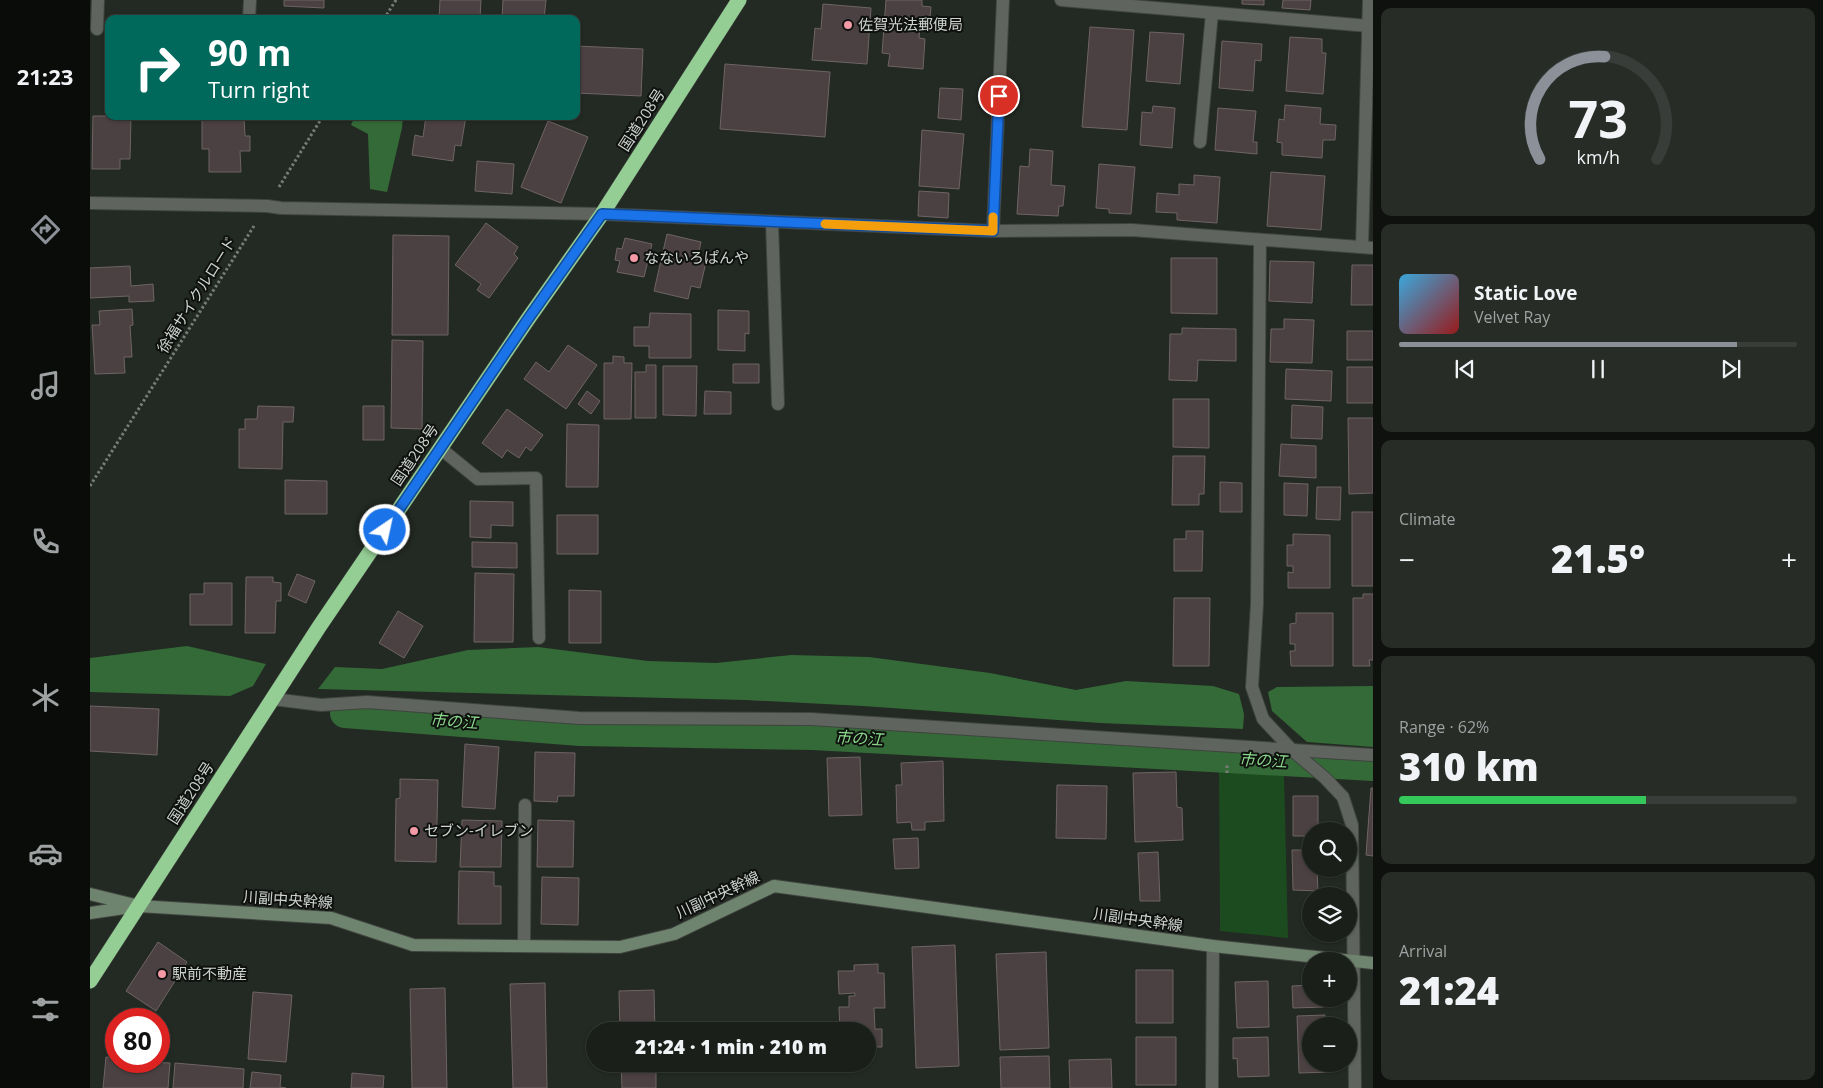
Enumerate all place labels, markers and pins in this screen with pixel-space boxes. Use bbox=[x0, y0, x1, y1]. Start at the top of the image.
place label: 佐賀光法郵便局 bbox=[858, 14, 963, 34]
marker: 佐賀光法郵便局 bbox=[842, 19, 854, 31]
pin bbox=[978, 75, 1020, 117]
place label: なないろぱんや bbox=[644, 247, 749, 267]
marker: なないろぱんや bbox=[628, 252, 640, 264]
place label: セブン-イレブン bbox=[424, 820, 534, 840]
marker: セブン-イレブン bbox=[408, 825, 420, 837]
place label: 駅前不動産 bbox=[172, 963, 247, 983]
marker: 駅前不動産 bbox=[156, 968, 168, 980]

